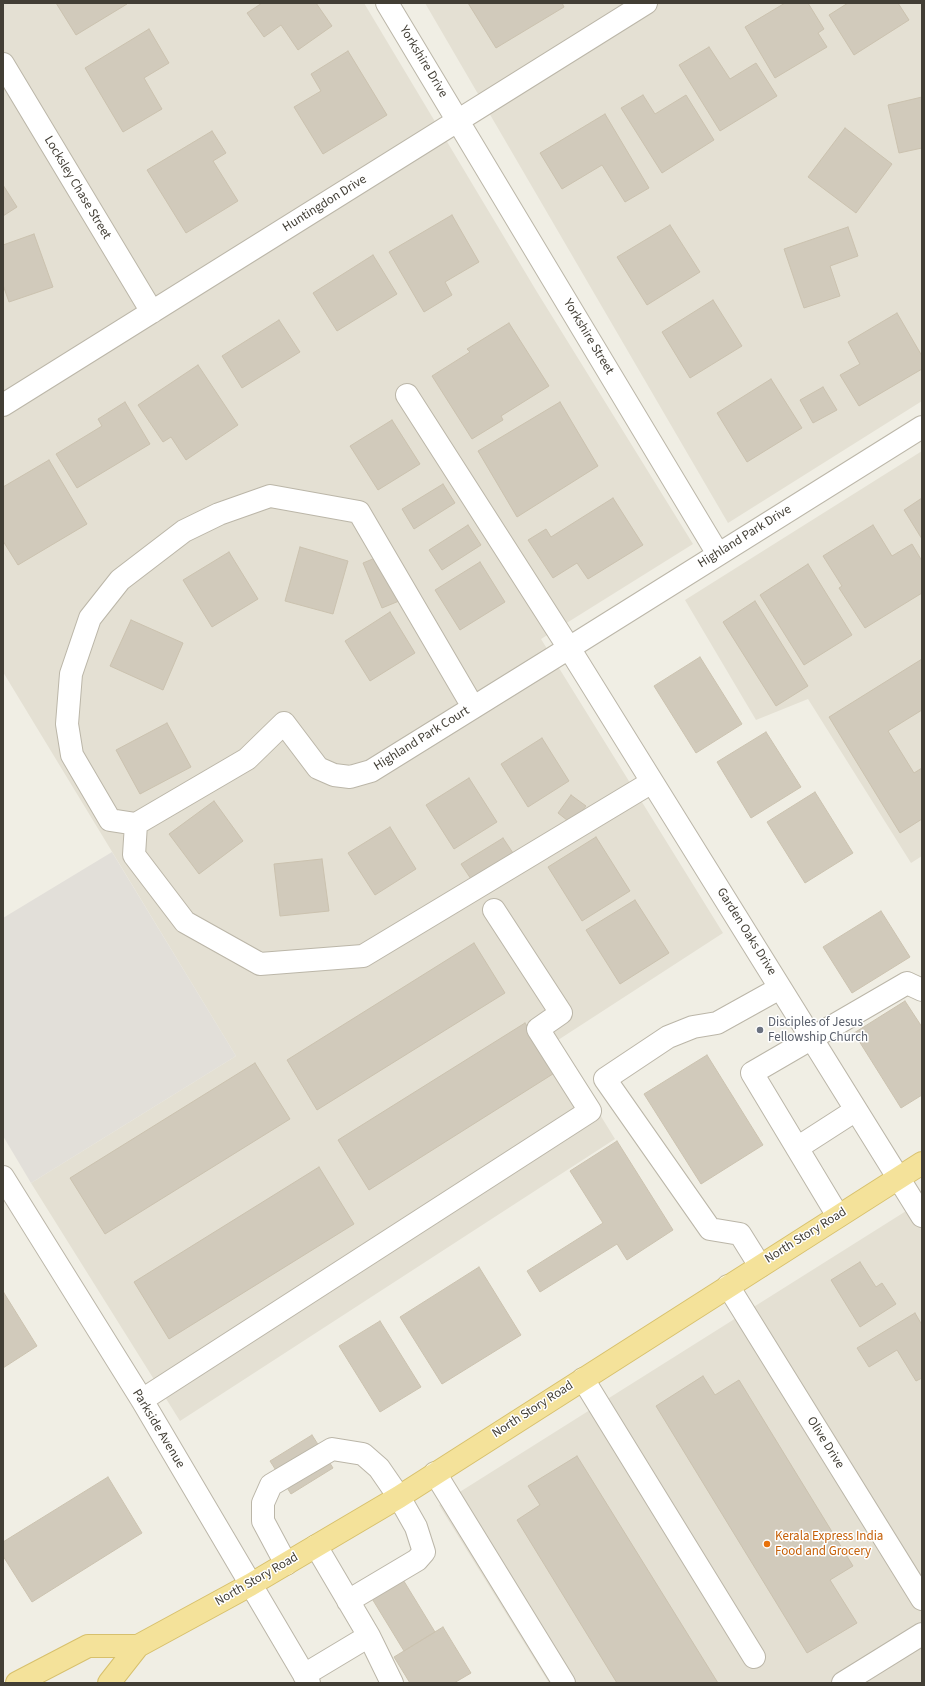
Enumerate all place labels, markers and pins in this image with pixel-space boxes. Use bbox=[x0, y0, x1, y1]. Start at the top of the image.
place label: Disciples of Jesus Fellowship Church bbox=[768, 1015, 868, 1046]
marker: Disciples of Jesus Fellowship Church bbox=[755, 1025, 765, 1035]
place label: Kerala Express India Food and Grocery bbox=[775, 1529, 883, 1560]
marker: Kerala Express India Food and Grocery bbox=[762, 1539, 772, 1549]

